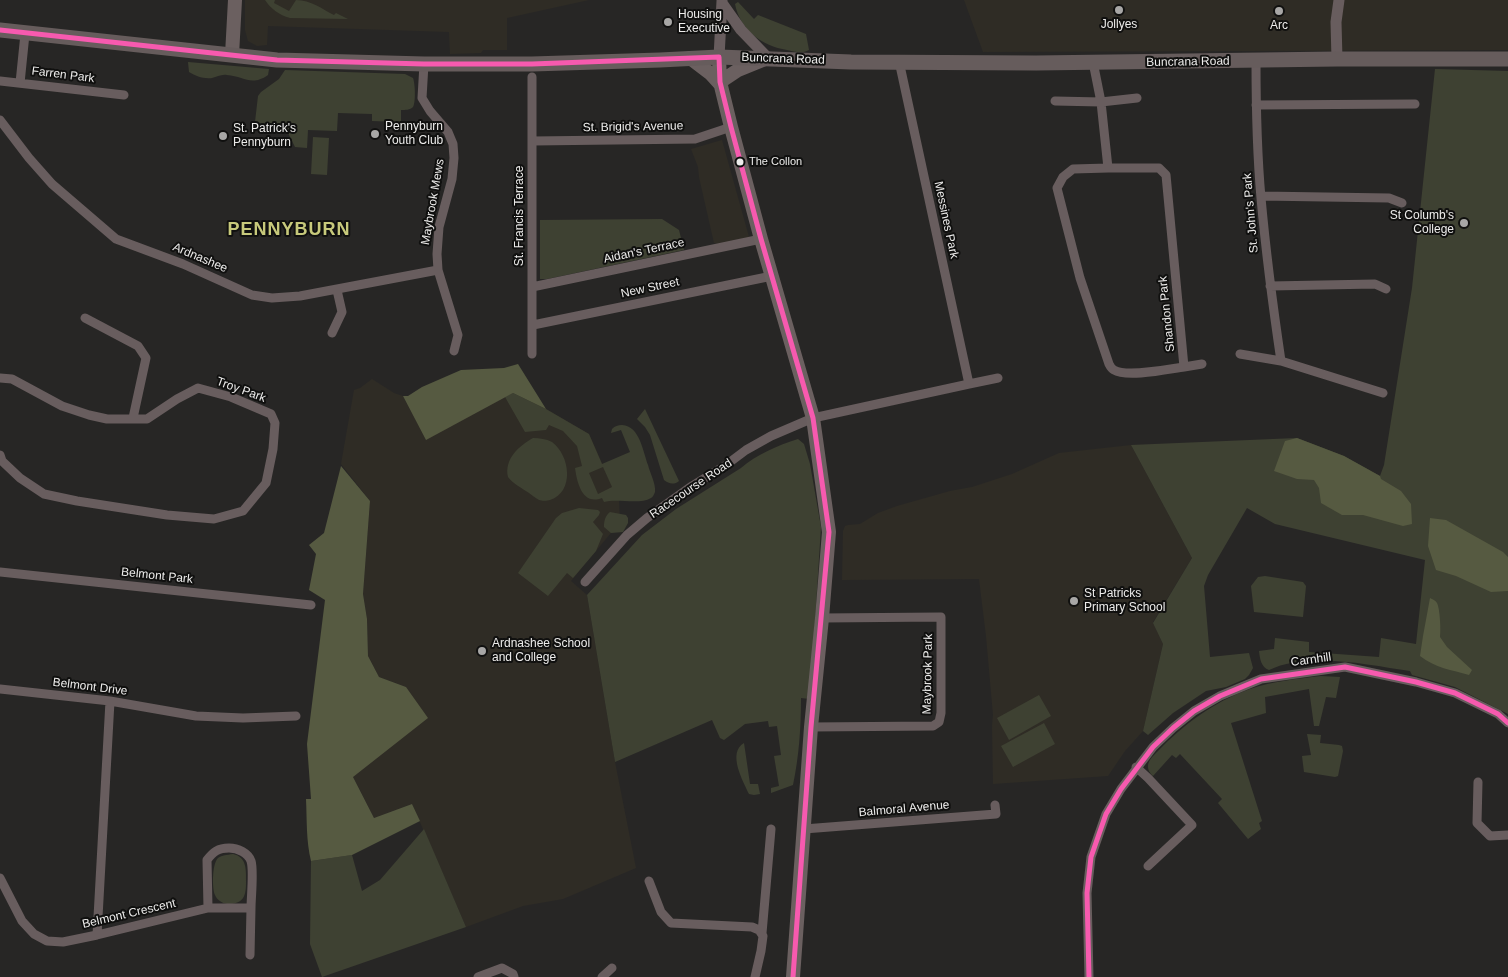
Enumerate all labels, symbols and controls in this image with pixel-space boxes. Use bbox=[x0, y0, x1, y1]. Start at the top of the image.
marker: Jollyes bbox=[1113, 4, 1125, 16]
marker: Arc bbox=[1273, 5, 1285, 17]
place label: Housing Executive bbox=[678, 8, 730, 36]
marker: Housing Executive bbox=[662, 16, 674, 28]
place label: Jollyes bbox=[1101, 18, 1137, 32]
place label: Arc bbox=[1270, 19, 1288, 33]
street label: Buncrana Road bbox=[741, 50, 825, 68]
street label: Buncrana Road bbox=[1146, 54, 1230, 70]
street label: Farren Park bbox=[31, 64, 95, 86]
street label: St. Brigid's Avenue bbox=[582, 119, 684, 135]
place label: Pennyburn Youth Club bbox=[385, 120, 443, 148]
place label: St. Patrick's Pennyburn bbox=[233, 122, 296, 150]
marker: Pennyburn Youth Club bbox=[369, 128, 381, 140]
marker: St. Patrick's Pennyburn bbox=[217, 130, 229, 142]
place label: The Collon bbox=[749, 155, 802, 169]
marker: The Collon bbox=[735, 157, 745, 167]
street label: Maybrook Mews bbox=[418, 158, 448, 246]
street label: St. Francis Terrace bbox=[513, 166, 527, 266]
street label: St. John's Park bbox=[1240, 172, 1262, 254]
street label: Messines Park bbox=[931, 180, 961, 260]
place label: St Columb's College bbox=[1390, 209, 1454, 237]
marker: St Columb's College bbox=[1458, 217, 1470, 229]
district label: PENNYBURN bbox=[226, 219, 352, 241]
street label: Aidan's Terrace bbox=[602, 235, 686, 267]
street label: Ardnashee bbox=[170, 240, 230, 276]
street label: New Street bbox=[619, 275, 681, 301]
street label: Shandon Park bbox=[1156, 275, 1178, 353]
street label: Troy Park bbox=[214, 374, 268, 406]
street label: Racecourse Road bbox=[647, 456, 735, 522]
street label: Belmont Park bbox=[120, 565, 194, 587]
place label: St Patricks Primary School bbox=[1084, 587, 1165, 615]
marker: St Patricks Primary School bbox=[1068, 595, 1080, 607]
street label: Maybrook Park bbox=[920, 634, 936, 714]
place label: Ardnashee School and College bbox=[492, 637, 590, 665]
marker: Ardnashee School and College bbox=[476, 645, 488, 657]
street label: Carnhill bbox=[1290, 650, 1332, 670]
street label: Belmont Drive bbox=[52, 675, 128, 699]
street label: Balmoral Avenue bbox=[858, 798, 950, 820]
street label: Belmont Crescent bbox=[81, 896, 177, 932]

